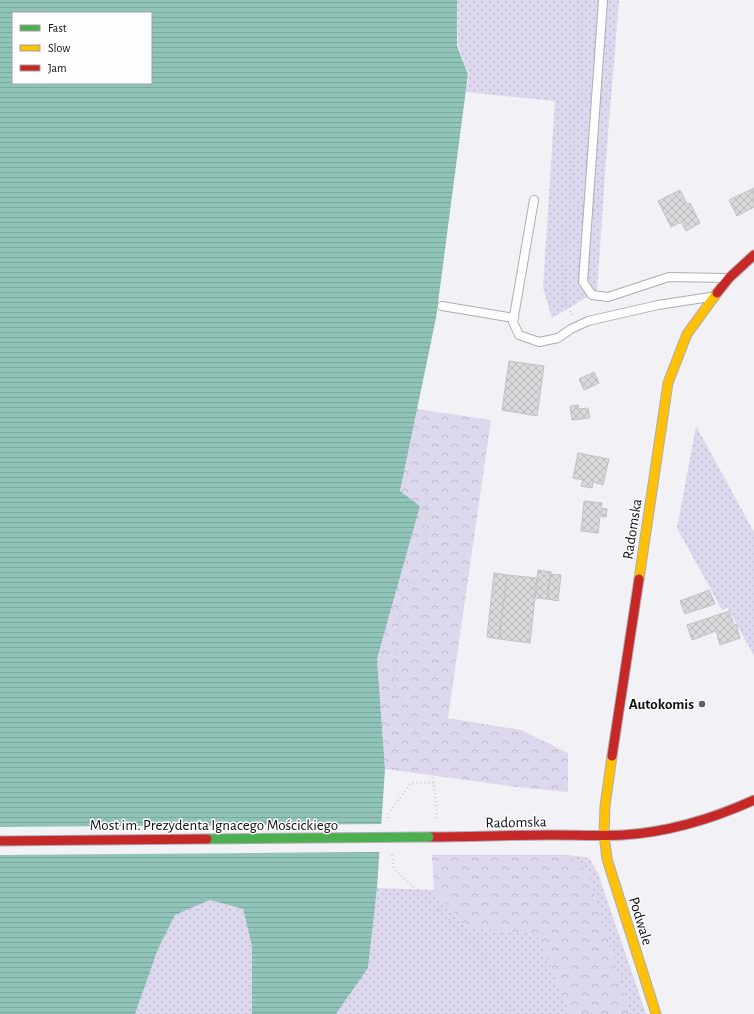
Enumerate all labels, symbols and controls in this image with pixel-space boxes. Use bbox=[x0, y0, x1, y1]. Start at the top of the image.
legend bbox=[12, 12, 152, 84]
text: Fast bbox=[48, 22, 67, 34]
text: Slow bbox=[48, 42, 70, 54]
text: Jam bbox=[48, 62, 67, 74]
street label: Radomska bbox=[620, 498, 645, 560]
place label: Autokomis bbox=[629, 697, 694, 712]
marker: Autokomis bbox=[697, 699, 707, 709]
street label: Radomska bbox=[485, 814, 547, 831]
street label: Most im. Prezydenta Ignacego Mościckiego bbox=[90, 818, 338, 833]
street label: Podwale bbox=[626, 895, 655, 947]

